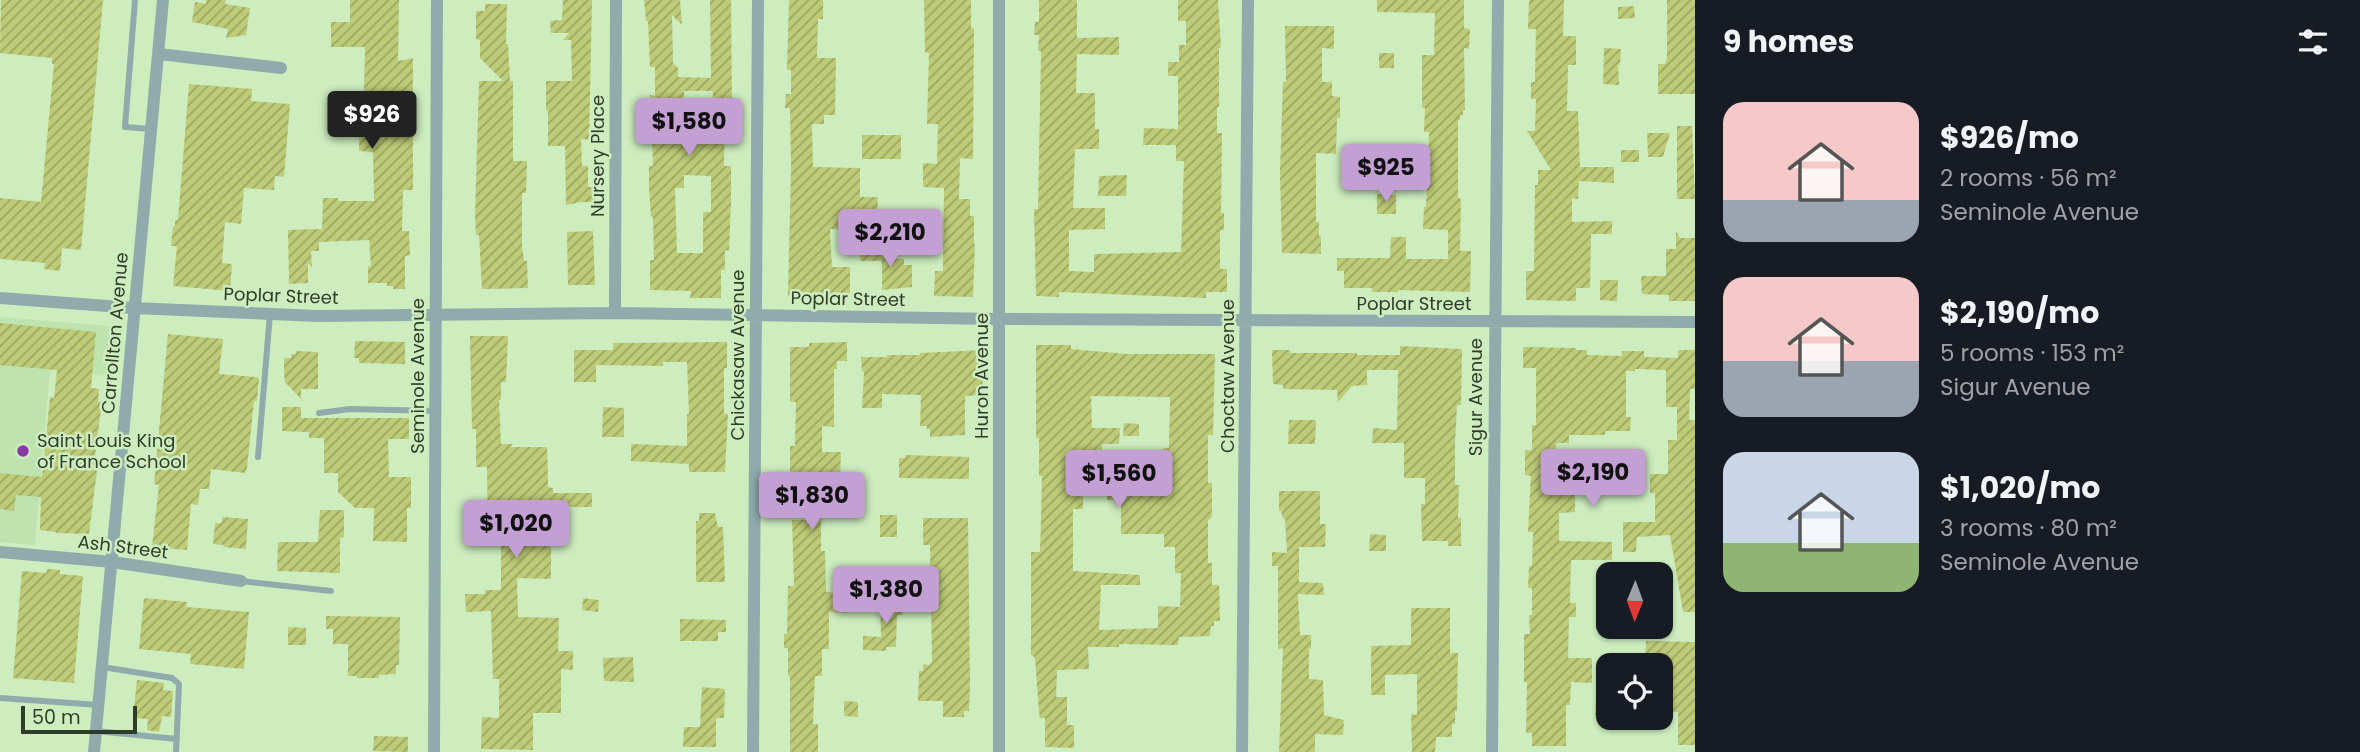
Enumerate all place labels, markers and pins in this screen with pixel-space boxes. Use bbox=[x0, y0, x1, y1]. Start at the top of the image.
pin: $926 bbox=[331, 92, 413, 151]
pin: $1,580 bbox=[632, 99, 746, 158]
pin: $925 bbox=[1345, 144, 1427, 204]
pin: $2,210 bbox=[833, 210, 947, 269]
place label: Saint Louis King of France School bbox=[37, 428, 186, 474]
marker: Saint Louis King of France School bbox=[15, 443, 31, 459]
pin: $2,190 bbox=[1536, 449, 1650, 509]
pin: $1,560 bbox=[1062, 450, 1176, 510]
pin: $1,830 bbox=[755, 472, 869, 532]
pin: $1,020 bbox=[459, 500, 573, 560]
pin: $1,380 bbox=[829, 566, 943, 626]

